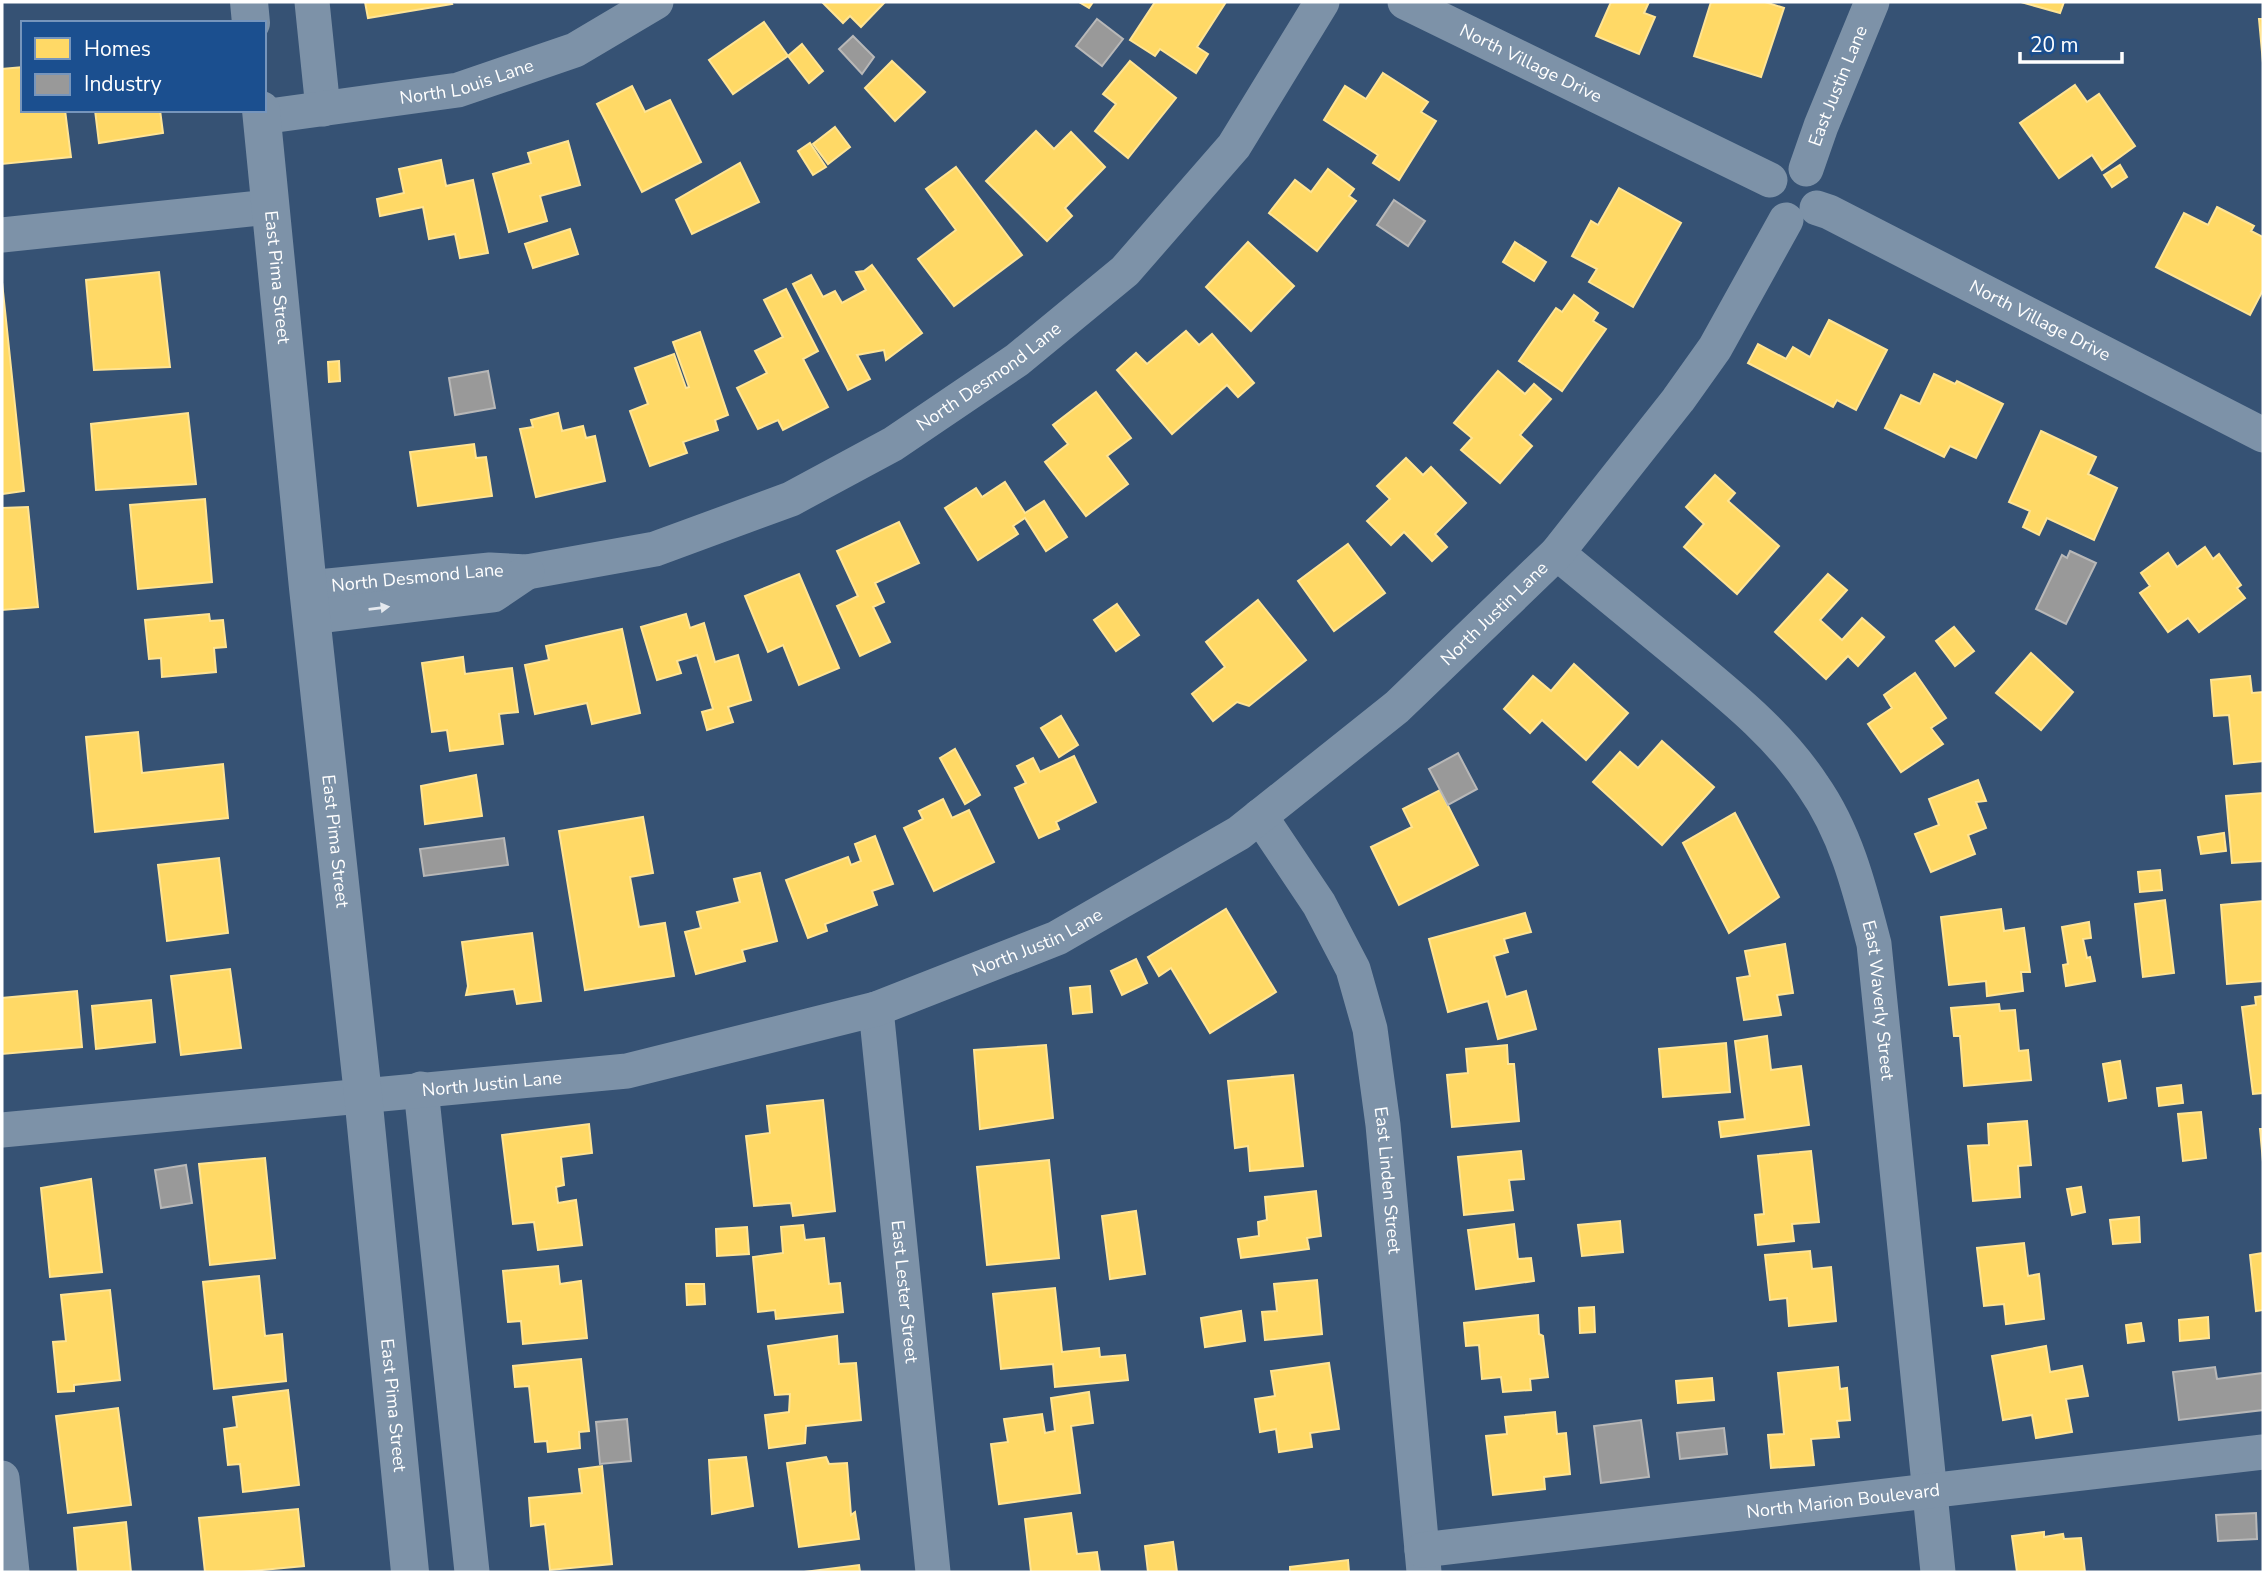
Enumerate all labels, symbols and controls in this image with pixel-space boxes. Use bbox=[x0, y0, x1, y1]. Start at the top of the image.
street label: North Village Drive bbox=[1456, 18, 1606, 108]
legend bbox=[21, 21, 266, 112]
scale bar bbox=[2020, 21, 2122, 65]
street label: East Justin Lane bbox=[1803, 22, 1873, 150]
text: 20 m bbox=[2030, 31, 2079, 59]
text: Homes bbox=[84, 35, 151, 63]
street label: North Louis Lane bbox=[398, 53, 537, 110]
text: Industry bbox=[84, 70, 162, 98]
street label: East Pima Street bbox=[259, 209, 296, 346]
street label: North Village Drive bbox=[1965, 274, 2115, 367]
street label: North Desmond Lane bbox=[912, 316, 1066, 437]
street label: North Justin Lane bbox=[1435, 556, 1553, 671]
street label: North Desmond Lane bbox=[330, 558, 504, 598]
one-way arrow bbox=[368, 603, 390, 614]
street label: East Pima Street bbox=[316, 773, 355, 910]
street label: North Justin Lane bbox=[969, 902, 1107, 982]
street label: East Waverly Street bbox=[1856, 918, 1900, 1082]
street label: North Justin Lane bbox=[421, 1065, 563, 1102]
street label: East Linden Street bbox=[1369, 1105, 1407, 1256]
street label: East Lester Street bbox=[885, 1219, 924, 1365]
street label: East Pima Street bbox=[375, 1337, 412, 1474]
street label: North Marion Boulevard bbox=[1745, 1478, 1941, 1524]

